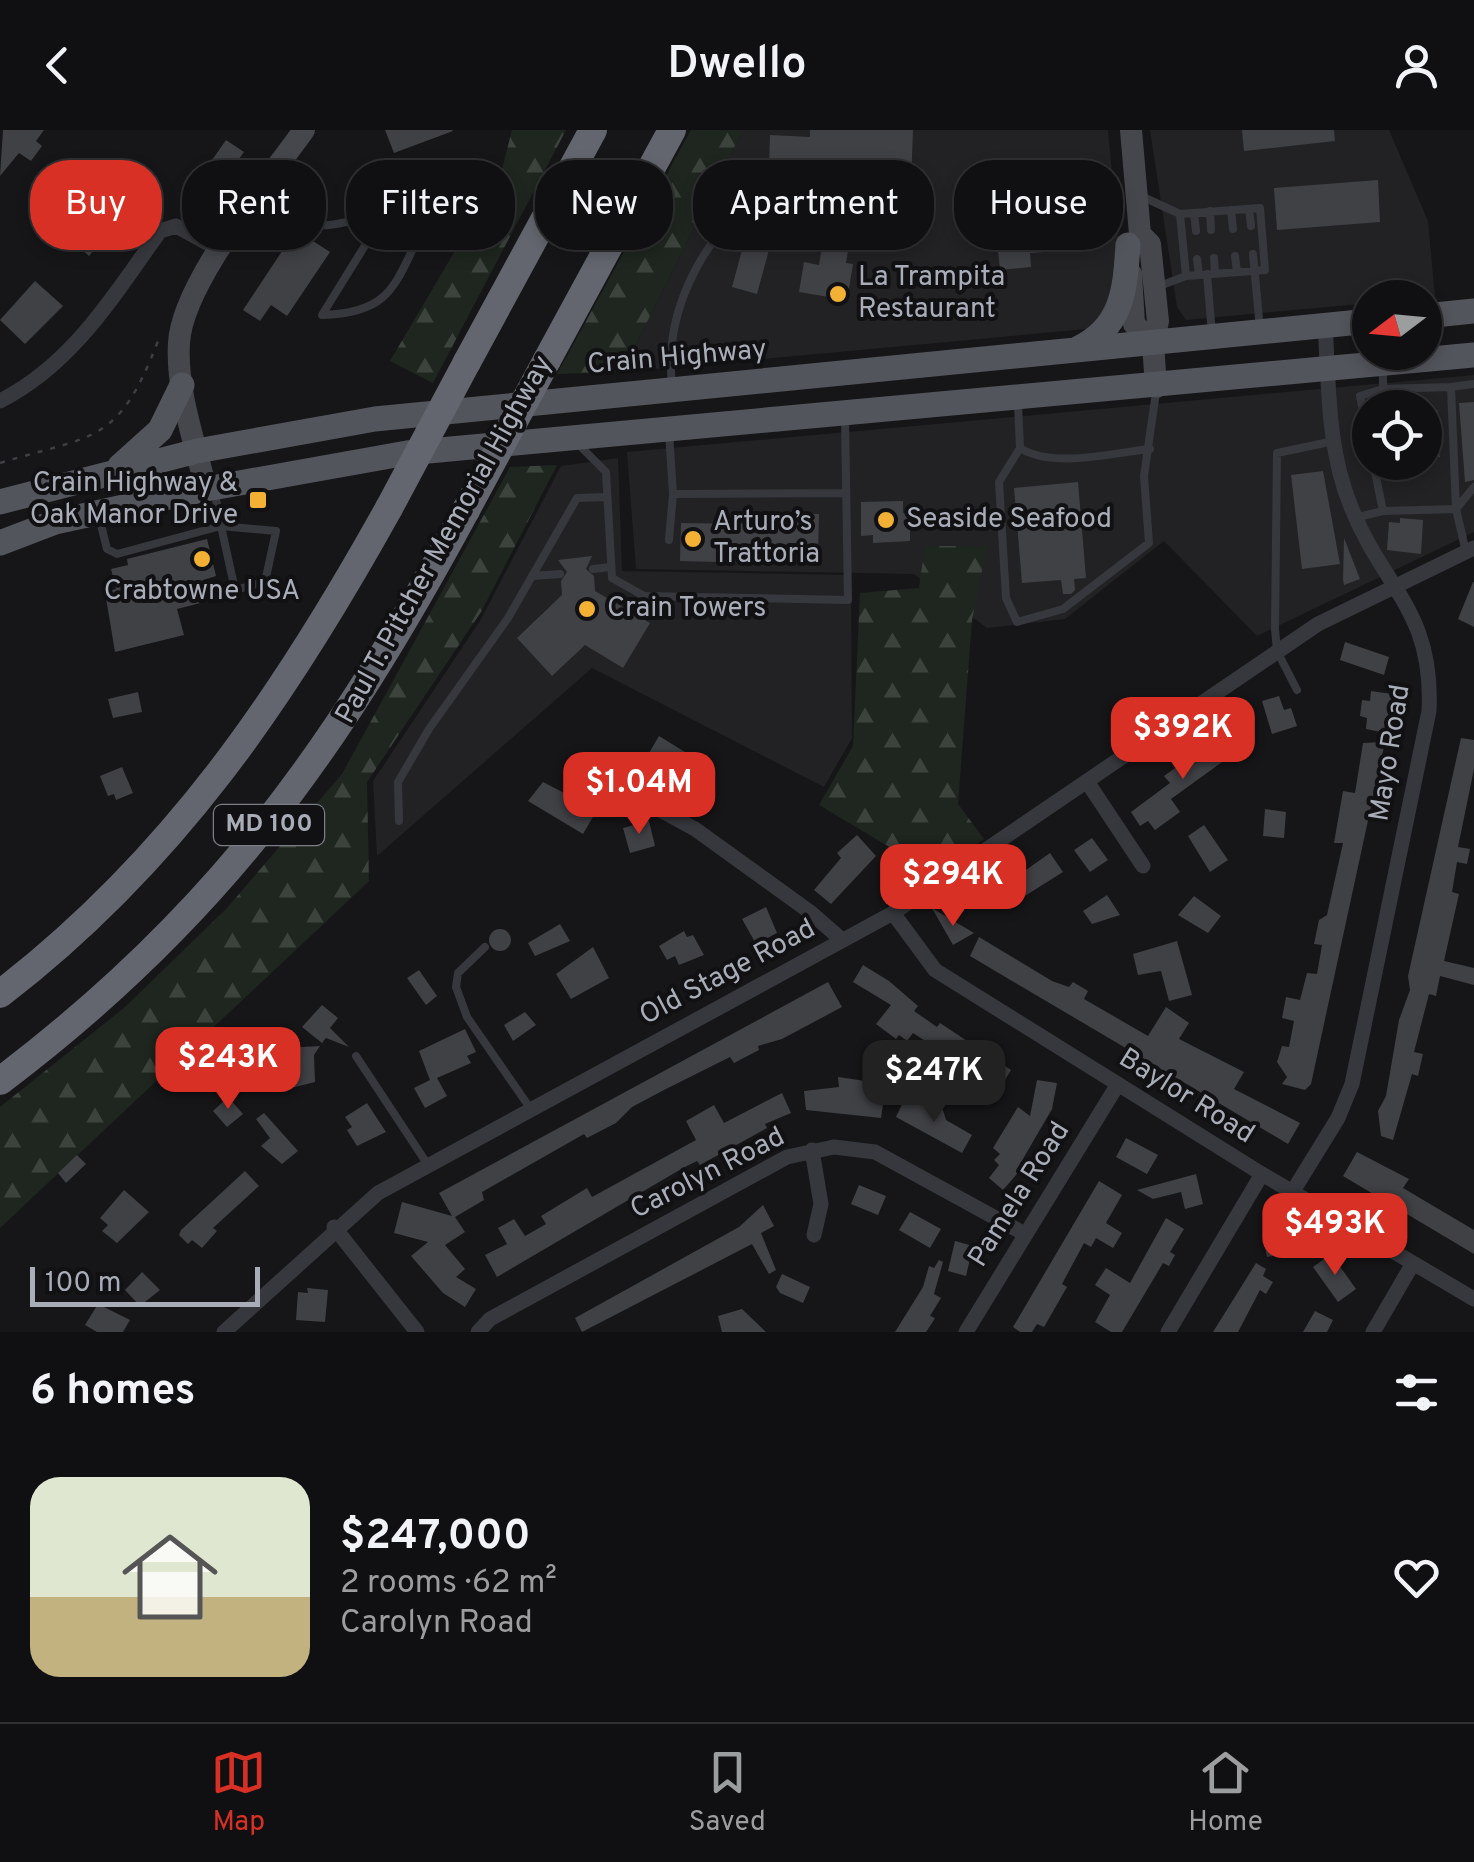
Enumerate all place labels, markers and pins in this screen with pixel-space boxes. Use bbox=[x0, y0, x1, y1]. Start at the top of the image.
place label: La Trampita Restaurant bbox=[858, 260, 1005, 328]
marker: La Trampita Restaurant bbox=[827, 283, 849, 305]
place label: Crain Highway & Oak Manor Drive bbox=[30, 466, 238, 534]
marker: Crain Highway & Oak Manor Drive bbox=[247, 489, 269, 511]
place label: Seaside Seafood bbox=[906, 502, 1112, 538]
place label: Arturo’s Trattoria bbox=[713, 505, 820, 573]
marker: Seaside Seafood bbox=[875, 509, 897, 531]
marker: Arturo’s Trattoria bbox=[682, 528, 704, 550]
marker: Crabtowne USA bbox=[191, 548, 213, 570]
place label: Crabtowne USA bbox=[104, 574, 300, 610]
place label: Crain Towers bbox=[607, 591, 767, 627]
marker: Crain Towers bbox=[576, 598, 598, 620]
pin: $392K bbox=[1113, 697, 1253, 782]
pin: $1.04M bbox=[558, 752, 720, 837]
pin: $294K bbox=[883, 844, 1023, 929]
pin: $243K bbox=[158, 1027, 298, 1112]
pin: $247K bbox=[864, 1040, 1004, 1125]
pin: $493K bbox=[1265, 1193, 1405, 1278]

